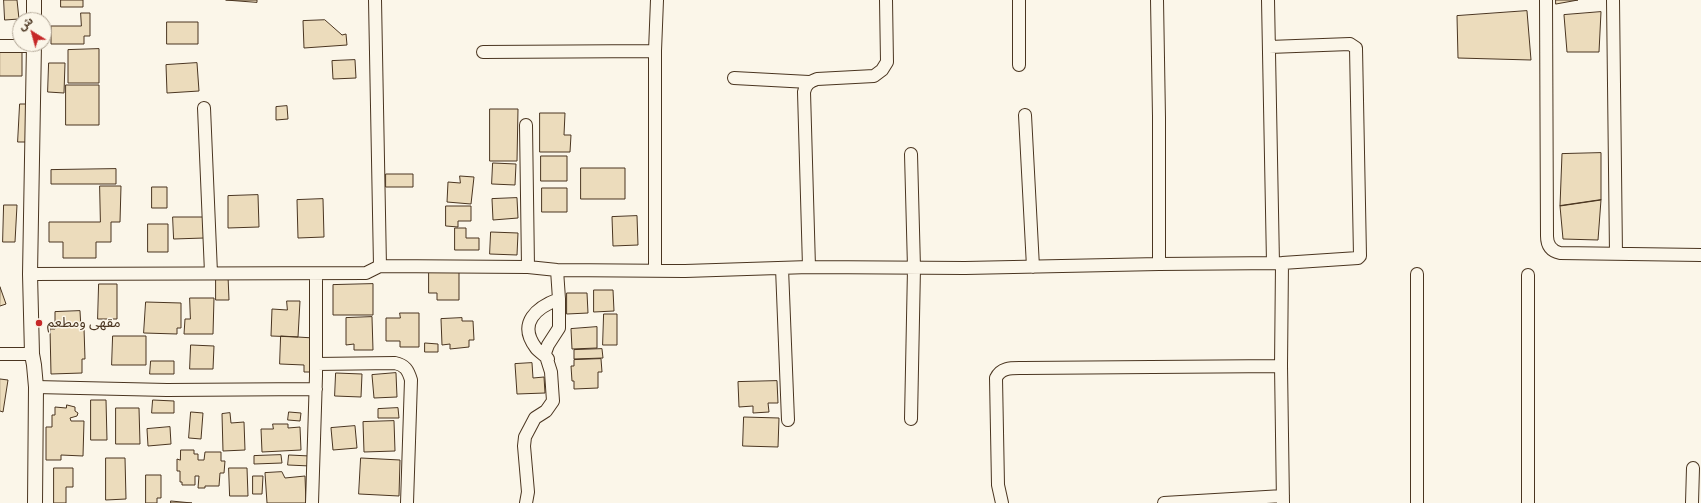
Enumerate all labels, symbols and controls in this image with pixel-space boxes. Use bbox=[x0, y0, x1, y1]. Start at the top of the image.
north arrow bbox=[12, 12, 52, 52]
text: ش bbox=[15, 13, 36, 33]
place label: مقهى ومطعم bbox=[47, 315, 121, 331]
marker: مقهى ومطعم bbox=[34, 318, 44, 328]

